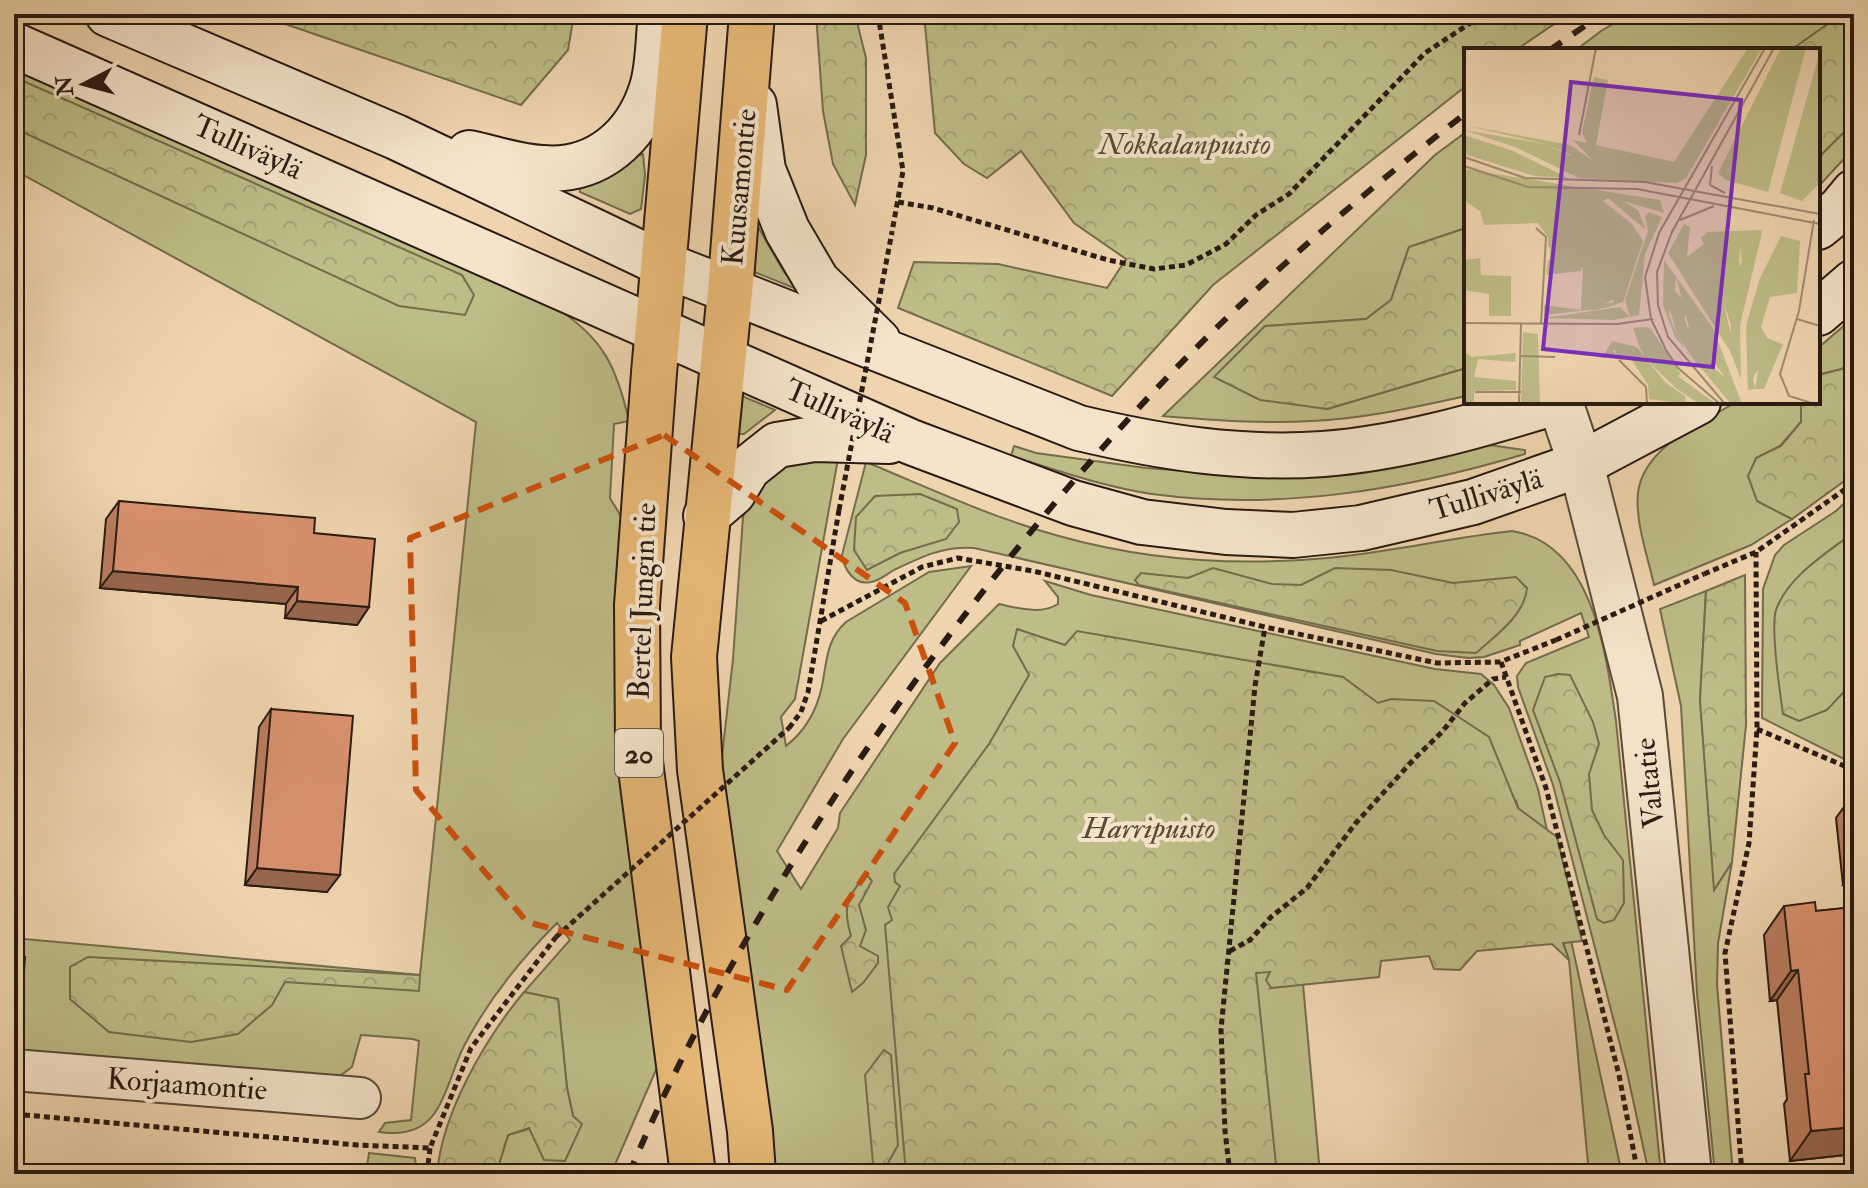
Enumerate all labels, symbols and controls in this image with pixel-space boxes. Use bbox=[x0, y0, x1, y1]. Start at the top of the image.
north arrow bbox=[44, 44, 124, 124]
inset map bbox=[1464, 48, 1820, 404]
text: N bbox=[50, 74, 80, 98]
street label: Tulliväylä bbox=[187, 107, 309, 188]
street label: Kuusamontie bbox=[714, 107, 765, 267]
park label: Nokkalanpuisto bbox=[1097, 126, 1271, 163]
street label: Tulliväylä bbox=[779, 371, 901, 452]
street label: Tulliväylä bbox=[1425, 460, 1548, 529]
street label: Bertel Jungin tie bbox=[621, 502, 664, 700]
road number: 20 bbox=[615, 729, 663, 777]
street label: Valtatie bbox=[1626, 736, 1673, 830]
park label: Harripuisto bbox=[1081, 810, 1215, 847]
street label: Korjaamontie bbox=[106, 1060, 268, 1109]

